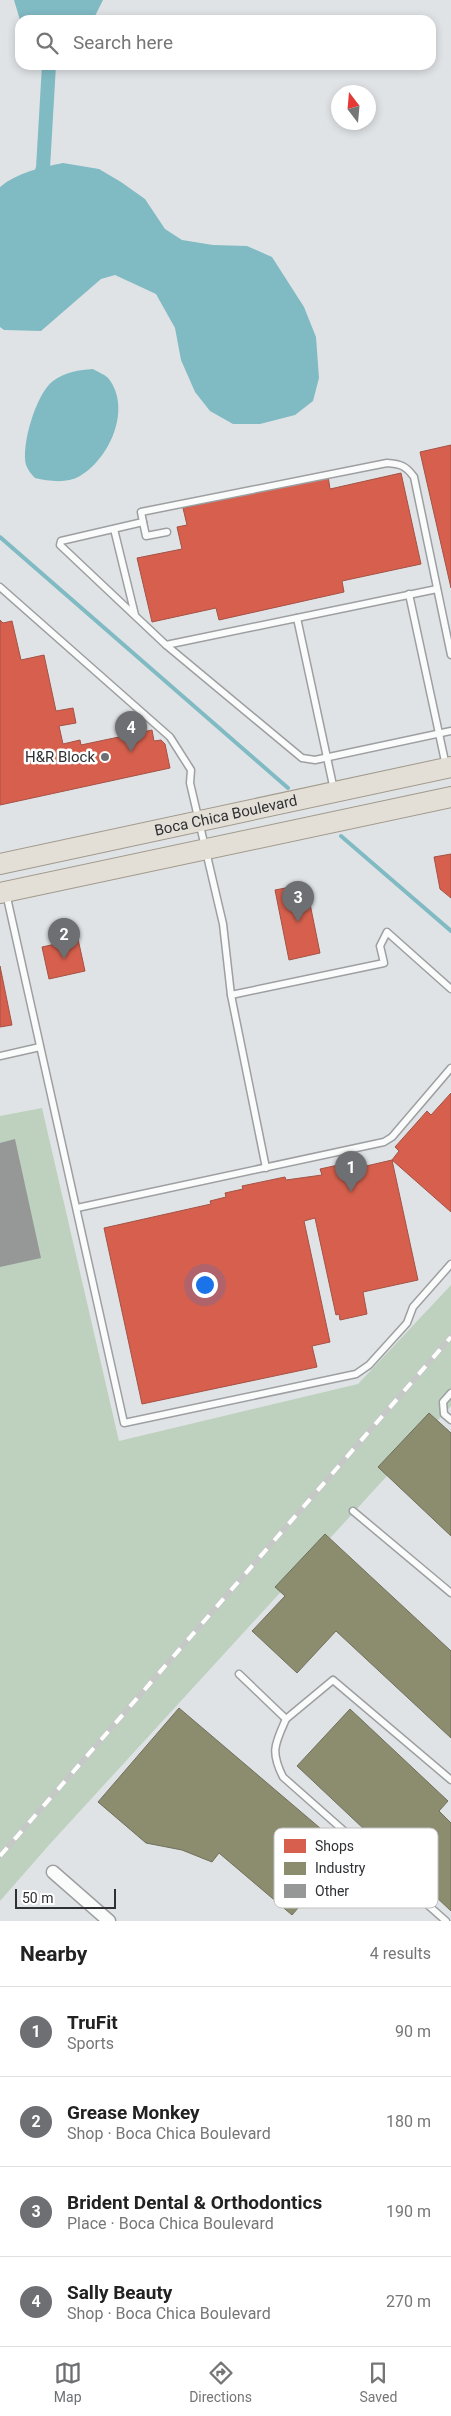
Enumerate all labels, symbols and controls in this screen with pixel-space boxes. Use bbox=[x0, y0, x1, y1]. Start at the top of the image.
search box bbox=[15, 15, 436, 70]
icon: search bbox=[33, 29, 61, 57]
text: Search here bbox=[73, 31, 173, 54]
north arrow bbox=[331, 85, 376, 130]
pin: 4 bbox=[115, 711, 147, 752]
place label: H&R Block bbox=[25, 748, 95, 766]
marker: H&R Block bbox=[99, 751, 111, 763]
street label: Boca Chica Boulevard bbox=[153, 791, 299, 840]
pin: 3 bbox=[282, 881, 314, 922]
pin: 2 bbox=[48, 918, 80, 959]
pin: 1 bbox=[335, 1151, 367, 1192]
your location bbox=[192, 1272, 218, 1298]
legend bbox=[274, 1828, 438, 1908]
text: Shops bbox=[315, 1838, 354, 1854]
text: Industry bbox=[315, 1860, 366, 1876]
text: Other bbox=[315, 1883, 349, 1899]
scale bar bbox=[15, 1886, 116, 1909]
text: 50 m bbox=[22, 1890, 54, 1906]
text: Nearby bbox=[20, 1942, 87, 1966]
text: 4 results bbox=[370, 1944, 431, 1963]
text: TruFit bbox=[67, 2011, 118, 2034]
text: 1 bbox=[31, 2022, 41, 2041]
text: 90 m bbox=[395, 2022, 431, 2041]
text: Sports bbox=[67, 2034, 114, 2053]
text: Grease Monkey bbox=[67, 2101, 200, 2124]
text: 2 bbox=[31, 2112, 41, 2131]
text: 180 m bbox=[386, 2112, 431, 2131]
text: Shop · Boca Chica Boulevard bbox=[67, 2124, 271, 2143]
text: Brident Dental & Orthodontics bbox=[67, 2191, 322, 2214]
text: 3 bbox=[31, 2202, 41, 2221]
text: 190 m bbox=[386, 2202, 431, 2221]
text: Place · Boca Chica Boulevard bbox=[67, 2214, 274, 2233]
text: Sally Beauty bbox=[67, 2281, 172, 2304]
text: 4 bbox=[31, 2292, 41, 2311]
text: 270 m bbox=[386, 2292, 431, 2311]
text: Shop · Boca Chica Boulevard bbox=[67, 2304, 271, 2323]
tab: Map bbox=[54, 2359, 82, 2405]
tab: Directions bbox=[189, 2359, 252, 2405]
tab: Saved bbox=[359, 2359, 397, 2405]

